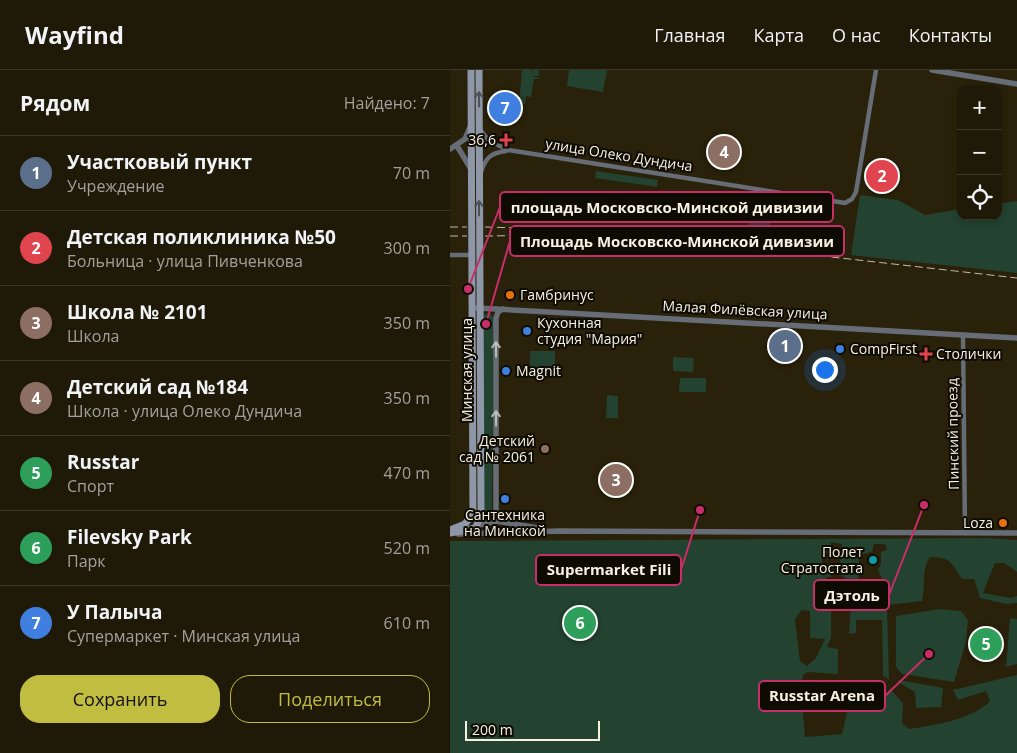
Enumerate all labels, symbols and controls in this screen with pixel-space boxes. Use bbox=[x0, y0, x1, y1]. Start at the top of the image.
text: Wayfind bbox=[25, 18, 124, 51]
text: Главная bbox=[654, 23, 726, 47]
text: Карта bbox=[754, 23, 804, 47]
text: О нас bbox=[832, 23, 881, 47]
text: Контакты bbox=[909, 23, 992, 47]
map controls bbox=[957, 85, 1002, 220]
button: + bbox=[957, 85, 1002, 130]
text: Рядом bbox=[20, 89, 90, 117]
pin: 7 bbox=[489, 89, 521, 127]
one-way arrow bbox=[474, 91, 484, 108]
text: Найдено: 7 bbox=[344, 92, 430, 114]
place label: 36,6 bbox=[468, 130, 496, 149]
button: − bbox=[957, 130, 1002, 175]
street label: улица Олеко Дундича bbox=[544, 133, 694, 176]
pin: 4 bbox=[708, 133, 740, 171]
marker: 36,6 bbox=[500, 134, 512, 146]
text: Участковый пункт bbox=[67, 149, 252, 175]
pin: 2 bbox=[866, 157, 898, 195]
text: 1 bbox=[31, 162, 41, 184]
text: 70 m bbox=[393, 162, 430, 184]
text: Учреждение bbox=[67, 175, 165, 197]
button: locate bbox=[957, 175, 1002, 220]
callout: площадь Московско-Минской дивизии bbox=[500, 192, 833, 222]
text: площадь Московско-Минской дивизии bbox=[511, 197, 823, 217]
one-way arrow bbox=[474, 200, 484, 216]
text: Детская поликлиника №50 bbox=[67, 224, 336, 250]
callout: Площадь Московско-Минской дивизии bbox=[510, 226, 844, 256]
text: Площадь Московско-Минской дивизии bbox=[520, 231, 834, 251]
text: 2 bbox=[31, 237, 41, 259]
text: 300 m bbox=[384, 237, 430, 259]
text: Больница · улица Пивченкова bbox=[67, 250, 303, 272]
place label: Гамбринус bbox=[520, 285, 594, 304]
marker: Гамбринус bbox=[504, 289, 516, 301]
street label: Малая Филёвская улица bbox=[662, 296, 828, 323]
text: Школа № 2101 bbox=[67, 299, 208, 325]
text: 3 bbox=[31, 312, 41, 334]
text: 350 m bbox=[384, 312, 430, 334]
place label: Кухонная студия "Мария" bbox=[537, 313, 642, 348]
street label: Минская улица bbox=[457, 318, 476, 422]
text: Школа bbox=[67, 325, 119, 347]
marker: Кухонная студия "Мария" bbox=[521, 325, 533, 337]
pin: 1 bbox=[769, 327, 801, 365]
place label: CompFirst bbox=[850, 339, 917, 358]
one-way arrow bbox=[491, 341, 501, 358]
marker: CompFirst bbox=[834, 343, 846, 355]
place label: Столички bbox=[936, 344, 1001, 363]
marker: Столички bbox=[920, 348, 932, 360]
your location bbox=[812, 357, 838, 383]
place label: Magnit bbox=[516, 361, 561, 380]
marker: Magnit bbox=[500, 365, 512, 377]
text: Детский сад №184 bbox=[67, 374, 248, 400]
street label: Пинский проезд bbox=[942, 378, 963, 490]
text: 4 bbox=[31, 387, 41, 409]
text: 350 m bbox=[384, 387, 430, 409]
text: Школа · улица Олеко Дундича bbox=[67, 400, 302, 422]
one-way arrow bbox=[491, 410, 501, 426]
place label: Детский сад № 2061 bbox=[459, 431, 535, 466]
marker: Детский сад № 2061 bbox=[539, 443, 551, 455]
text: Russtar bbox=[67, 449, 139, 475]
pin: 3 bbox=[600, 461, 632, 499]
text: 5 bbox=[31, 462, 41, 484]
text: 470 m bbox=[384, 462, 430, 484]
text: Спорт bbox=[67, 475, 114, 497]
marker: Сантехника на Минской bbox=[499, 493, 511, 505]
place label: Сантехника на Минской bbox=[464, 505, 546, 540]
place label: Loza bbox=[963, 513, 993, 532]
marker: Loza bbox=[997, 517, 1009, 529]
text: Filevsky Park bbox=[67, 524, 192, 550]
text: 6 bbox=[31, 537, 41, 559]
text: 520 m bbox=[384, 537, 430, 559]
place label: Полет Стратостата bbox=[781, 542, 863, 577]
text: Парк bbox=[67, 550, 106, 572]
marker: Полет Стратостата bbox=[867, 554, 879, 566]
callout: Supermarket Fili bbox=[536, 555, 681, 585]
text: Supermarket Fili bbox=[547, 559, 671, 579]
callout: Дэтоль bbox=[814, 580, 889, 610]
text: Дэтоль bbox=[824, 585, 880, 605]
text: У Палыча bbox=[67, 599, 163, 625]
pin: 6 bbox=[564, 604, 596, 642]
text: 7 bbox=[31, 612, 41, 634]
text: 610 m bbox=[384, 612, 430, 634]
text: Супермаркет · Минская улица bbox=[67, 625, 300, 647]
pin: 5 bbox=[970, 625, 1002, 663]
button: Сохранить bbox=[20, 675, 220, 723]
button: Поделиться bbox=[230, 675, 430, 723]
callout: Russtar Arena bbox=[759, 681, 885, 711]
text: Russtar Arena bbox=[769, 685, 875, 705]
scale bar bbox=[465, 718, 600, 741]
text: 200 m bbox=[472, 720, 513, 739]

